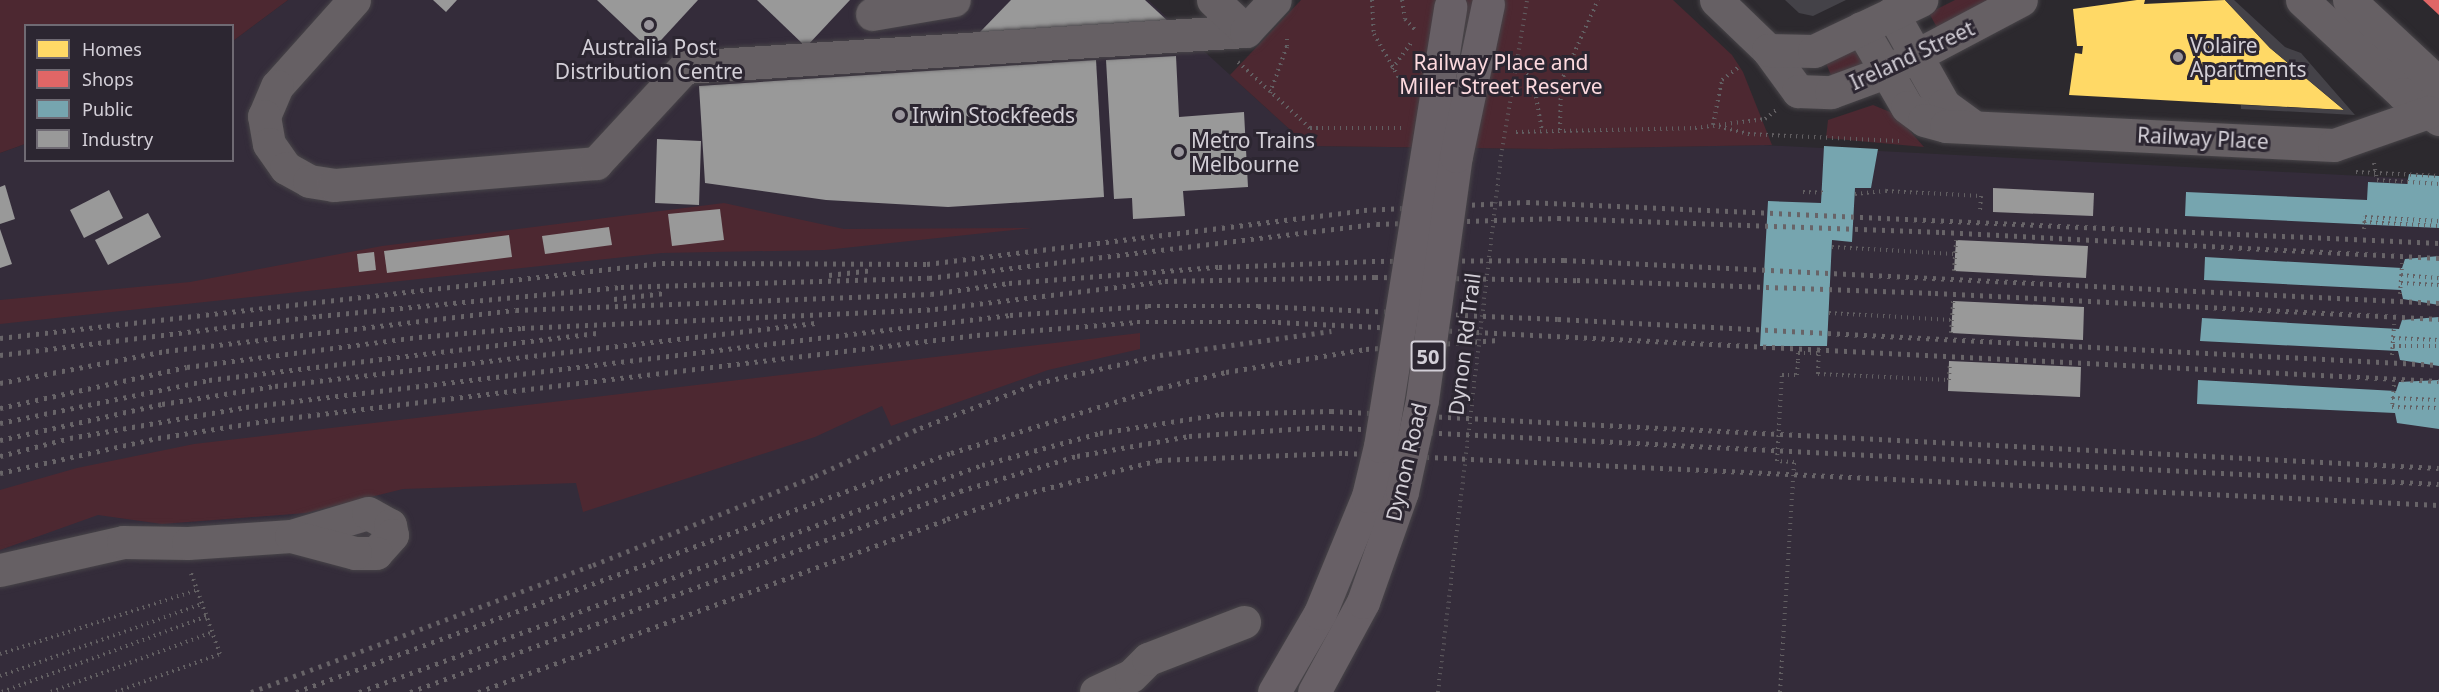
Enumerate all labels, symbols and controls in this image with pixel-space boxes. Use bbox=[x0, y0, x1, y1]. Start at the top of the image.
street label: Ireland Street bbox=[1846, 15, 1978, 95]
marker: Australia Post Distribution Centre bbox=[642, 18, 656, 32]
legend bbox=[24, 24, 234, 162]
place label: Volaire Apartments bbox=[2190, 32, 2306, 82]
place label: Australia Post Distribution Centre bbox=[555, 34, 743, 84]
text: Homes bbox=[82, 37, 142, 61]
park label: Railway Place and Miller Street Reserve bbox=[1399, 49, 1603, 99]
marker: Volaire Apartments bbox=[2171, 50, 2185, 64]
text: Shops bbox=[82, 67, 134, 91]
text: Public bbox=[82, 97, 133, 121]
place label: Irwin Stockfeeds bbox=[912, 102, 1075, 128]
marker: Irwin Stockfeeds bbox=[893, 108, 907, 122]
street label: Railway Place bbox=[2136, 122, 2270, 154]
text: Industry bbox=[82, 127, 153, 151]
place label: Metro Trains Melbourne bbox=[1191, 127, 1315, 177]
marker: Metro Trains Melbourne bbox=[1172, 145, 1186, 159]
street label: Dynon Rd Trail bbox=[1443, 271, 1485, 417]
road number: 50 bbox=[1410, 339, 1446, 373]
street label: Dynon Road bbox=[1380, 400, 1432, 524]

